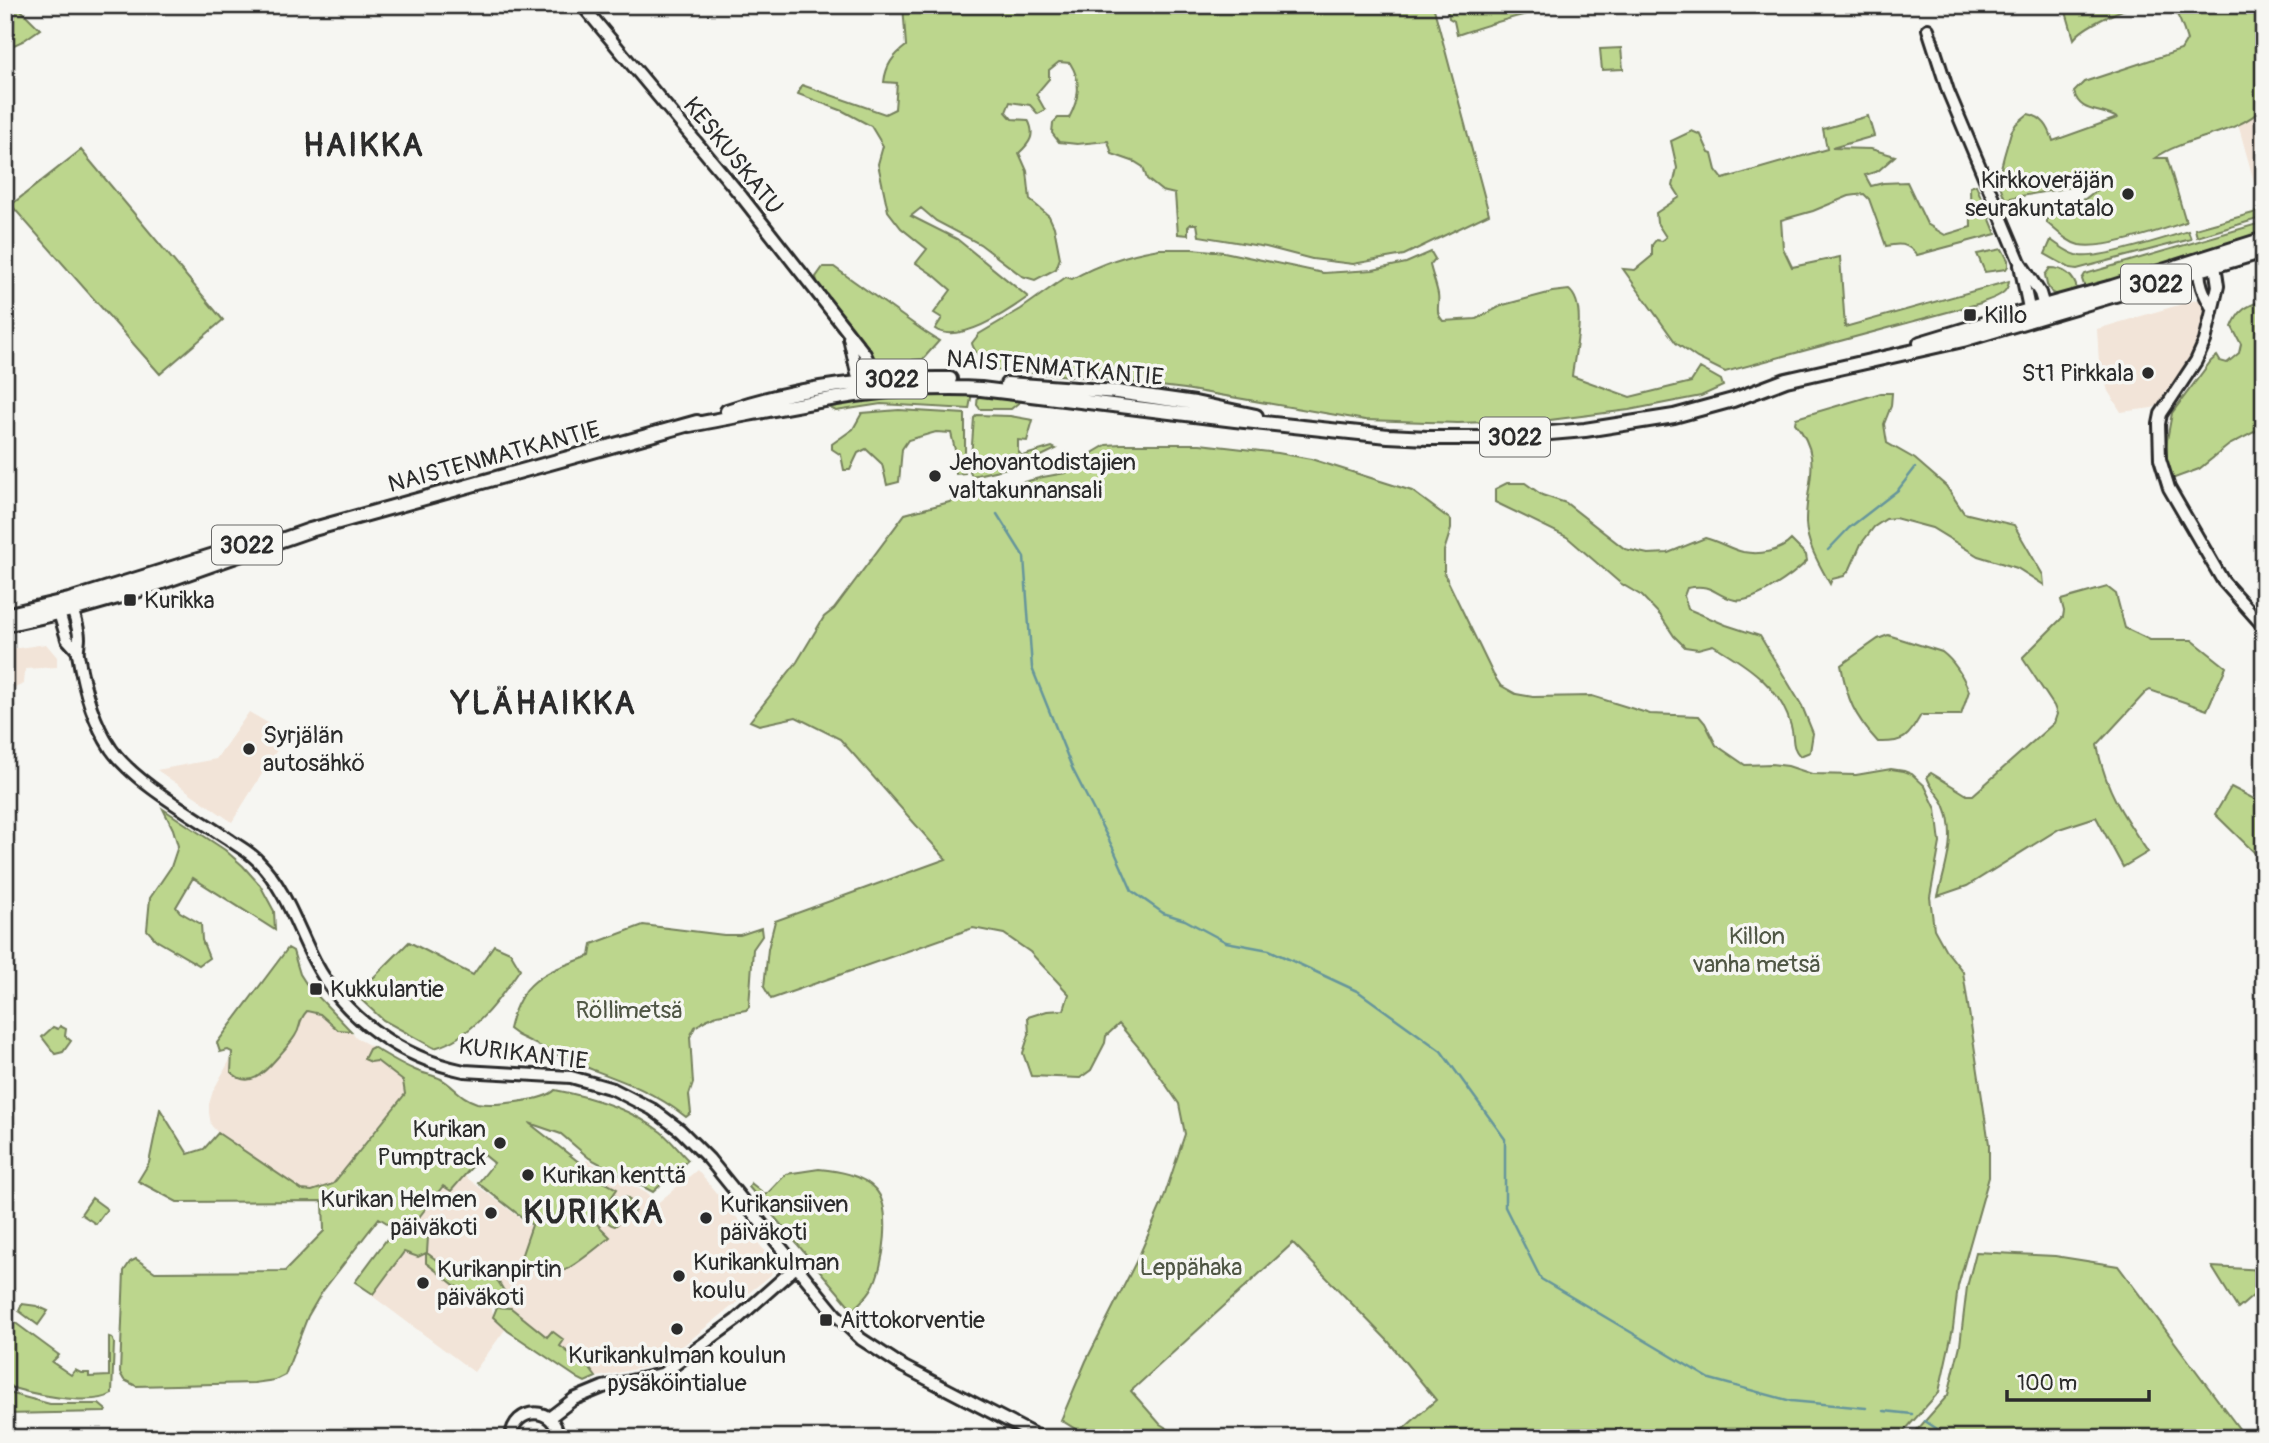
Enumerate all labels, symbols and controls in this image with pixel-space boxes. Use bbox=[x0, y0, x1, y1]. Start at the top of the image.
street label: KESKUSKATU bbox=[677, 91, 789, 221]
district label: HAIKKA bbox=[303, 126, 425, 166]
place label: Kirkkoveräjän seurakuntatalo bbox=[1965, 166, 2114, 223]
marker: Kirkkoveräjän seurakuntatalo bbox=[2120, 186, 2136, 202]
road number: 3022 bbox=[2121, 264, 2191, 304]
place label: Killo bbox=[1984, 301, 2027, 330]
marker: Killo bbox=[1962, 307, 1978, 323]
street label: NAISTENMATKANTIE bbox=[945, 344, 1165, 392]
place label: St1 Pirkkala bbox=[2022, 359, 2134, 388]
road number: 3022 bbox=[857, 360, 927, 398]
marker: St1 Pirkkala bbox=[2140, 365, 2156, 381]
street label: NAISTENMATKANTIE bbox=[385, 415, 603, 499]
road number: 3022 bbox=[1480, 418, 1550, 457]
place label: Jehovantodistajien valtakunnansali bbox=[948, 448, 1136, 505]
marker: Jehovantodistajien valtakunnansali bbox=[927, 468, 943, 484]
road number: 3022 bbox=[212, 526, 282, 565]
place label: Kurikka bbox=[144, 586, 215, 615]
marker: Kurikka bbox=[122, 592, 138, 608]
district label: YLÄHAIKKA bbox=[449, 684, 637, 724]
place label: Syrjälän autosähkö bbox=[263, 721, 365, 778]
marker: Syrjälän autosähkö bbox=[241, 741, 257, 757]
park label: Killon vanha metsä bbox=[1692, 922, 1821, 979]
place label: Kukkulantie bbox=[330, 975, 444, 1004]
marker: Kukkulantie bbox=[308, 981, 324, 997]
park label: Röllimetsä bbox=[575, 996, 683, 1025]
street label: KURIKANTIE bbox=[457, 1032, 589, 1076]
place label: Kurikan Pumptrack bbox=[377, 1115, 486, 1172]
marker: Kurikan Pumptrack bbox=[492, 1135, 508, 1151]
place label: Kurikan kenttä bbox=[542, 1161, 686, 1190]
marker: Kurikan kenttä bbox=[520, 1167, 536, 1183]
place label: Kurikan Helmen päiväkoti bbox=[320, 1185, 477, 1242]
place label: Kurikansiiven päiväkoti bbox=[720, 1190, 849, 1247]
district label: KURIKKA bbox=[523, 1193, 665, 1233]
marker: Kurikan Helmen päiväkoti bbox=[483, 1205, 499, 1221]
marker: Kurikansiiven päiväkoti bbox=[698, 1210, 714, 1226]
place label: Kurikankulman koulu bbox=[693, 1248, 840, 1305]
park label: Leppähaka bbox=[1139, 1253, 1243, 1282]
place label: Kurikanpirtin päiväkoti bbox=[437, 1255, 562, 1312]
marker: Kurikankulman koulu bbox=[671, 1268, 687, 1284]
marker: Kurikanpirtin päiväkoti bbox=[415, 1275, 431, 1291]
place label: Aittokorventie bbox=[840, 1306, 985, 1335]
marker: Aittokorventie bbox=[818, 1312, 834, 1328]
marker: Kurikankulman koulun pysäköintialue bbox=[669, 1321, 685, 1337]
place label: Kurikankulman koulun pysäköintialue bbox=[568, 1341, 786, 1398]
scale bar bbox=[2007, 1359, 2148, 1403]
text: 100 m bbox=[2017, 1370, 2077, 1397]

